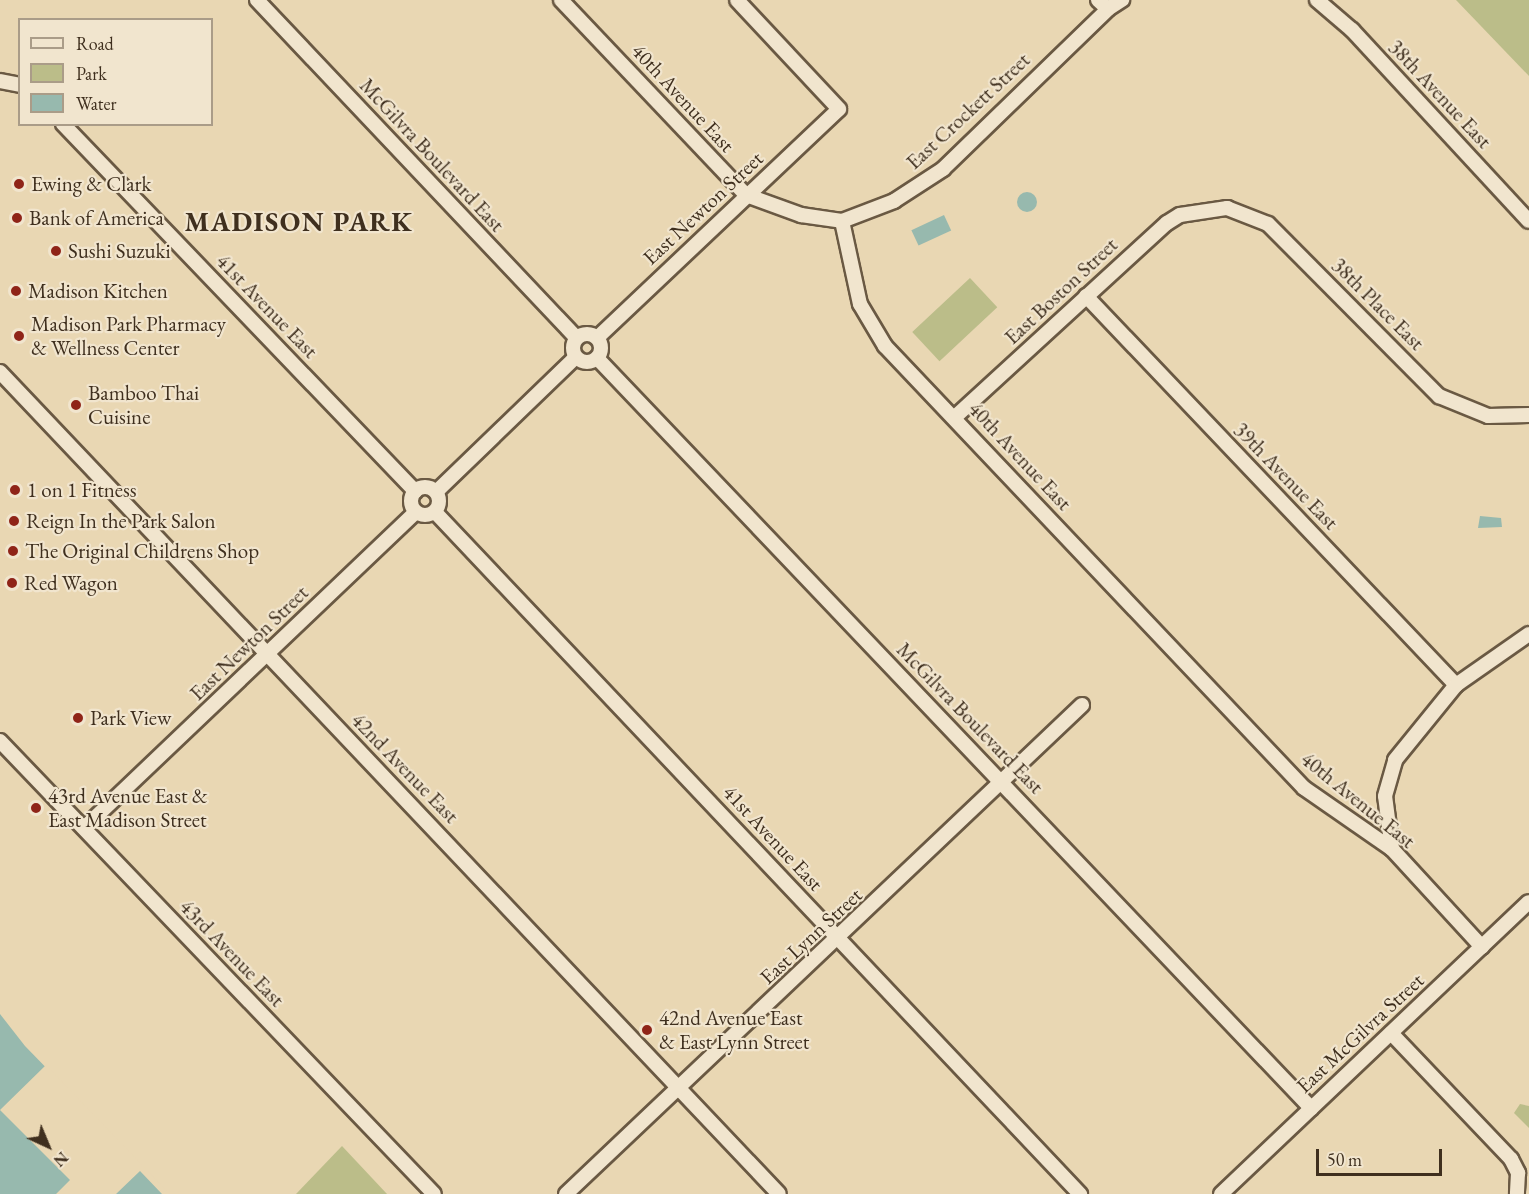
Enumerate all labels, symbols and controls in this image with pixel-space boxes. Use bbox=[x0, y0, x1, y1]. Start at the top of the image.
legend bbox=[18, 18, 213, 126]
text: Road bbox=[76, 32, 114, 55]
street label: 38th Avenue East bbox=[1383, 34, 1497, 154]
street label: 40th Avenue East bbox=[626, 38, 740, 158]
street label: East Crockett Street bbox=[901, 47, 1035, 175]
text: Park bbox=[76, 62, 107, 85]
street label: McGilvra Boulevard East bbox=[354, 73, 510, 237]
text: Water bbox=[76, 92, 117, 115]
street label: East Newton Street bbox=[638, 146, 768, 270]
place label: Ewing & Clark bbox=[31, 171, 151, 197]
marker: Ewing & Clark bbox=[12, 177, 26, 191]
place label: Bank of America bbox=[29, 205, 164, 231]
district label: MADISON PARK bbox=[185, 206, 413, 238]
marker: Bank of America bbox=[10, 211, 24, 225]
street label: East Boston Street bbox=[999, 232, 1123, 350]
place label: Sushi Suzuki bbox=[68, 238, 171, 264]
marker: Sushi Suzuki bbox=[49, 244, 63, 258]
street label: 41st Avenue East bbox=[211, 249, 323, 363]
street label: 38th Place East bbox=[1327, 253, 1429, 355]
place label: Madison Kitchen bbox=[28, 278, 168, 304]
marker: Madison Kitchen bbox=[9, 284, 23, 298]
place label: Madison Park Pharmacy & Wellness Center bbox=[31, 311, 226, 361]
marker: Madison Park Pharmacy & Wellness Center bbox=[12, 329, 26, 343]
place label: Bamboo Thai Cuisine bbox=[88, 380, 199, 430]
street label: 40th Avenue East bbox=[963, 396, 1077, 516]
marker: Bamboo Thai Cuisine bbox=[69, 398, 83, 412]
street label: 39th Avenue East bbox=[1229, 417, 1343, 535]
place label: 1 on 1 Fitness bbox=[27, 477, 137, 503]
marker: 1 on 1 Fitness bbox=[8, 483, 22, 497]
place label: Reign In the Park Salon bbox=[26, 508, 216, 534]
marker: Reign In the Park Salon bbox=[7, 514, 21, 528]
place label: The Original Childrens Shop bbox=[25, 538, 259, 564]
marker: The Original Childrens Shop bbox=[6, 544, 20, 558]
place label: Red Wagon bbox=[24, 570, 118, 596]
marker: Red Wagon bbox=[5, 576, 19, 590]
street label: East Newton Street bbox=[185, 580, 313, 706]
street label: McGilvra Boulevard East bbox=[891, 637, 1049, 799]
place label: Park View bbox=[90, 705, 171, 731]
street label: 42nd Avenue East bbox=[346, 708, 464, 828]
marker: Park View bbox=[71, 711, 85, 725]
street label: 40th Avenue East bbox=[1296, 746, 1420, 854]
street label: 41st Avenue East bbox=[718, 780, 828, 896]
place label: 43rd Avenue East & East Madison Street bbox=[48, 783, 208, 833]
marker: 43rd Avenue East & East Madison Street bbox=[29, 801, 43, 815]
street label: East Lynn Street bbox=[755, 882, 867, 990]
street label: 43rd Avenue East bbox=[174, 894, 290, 1012]
street label: East McGilvra Street bbox=[1291, 968, 1429, 1098]
place label: 42nd Avenue East & East Lynn Street bbox=[659, 1005, 809, 1055]
marker: 42nd Avenue East & East Lynn Street bbox=[640, 1023, 654, 1037]
north arrow bbox=[18, 1116, 78, 1176]
scale bar bbox=[1319, 1137, 1445, 1175]
text: N bbox=[49, 1147, 73, 1171]
text: 50 m bbox=[1327, 1148, 1362, 1171]

